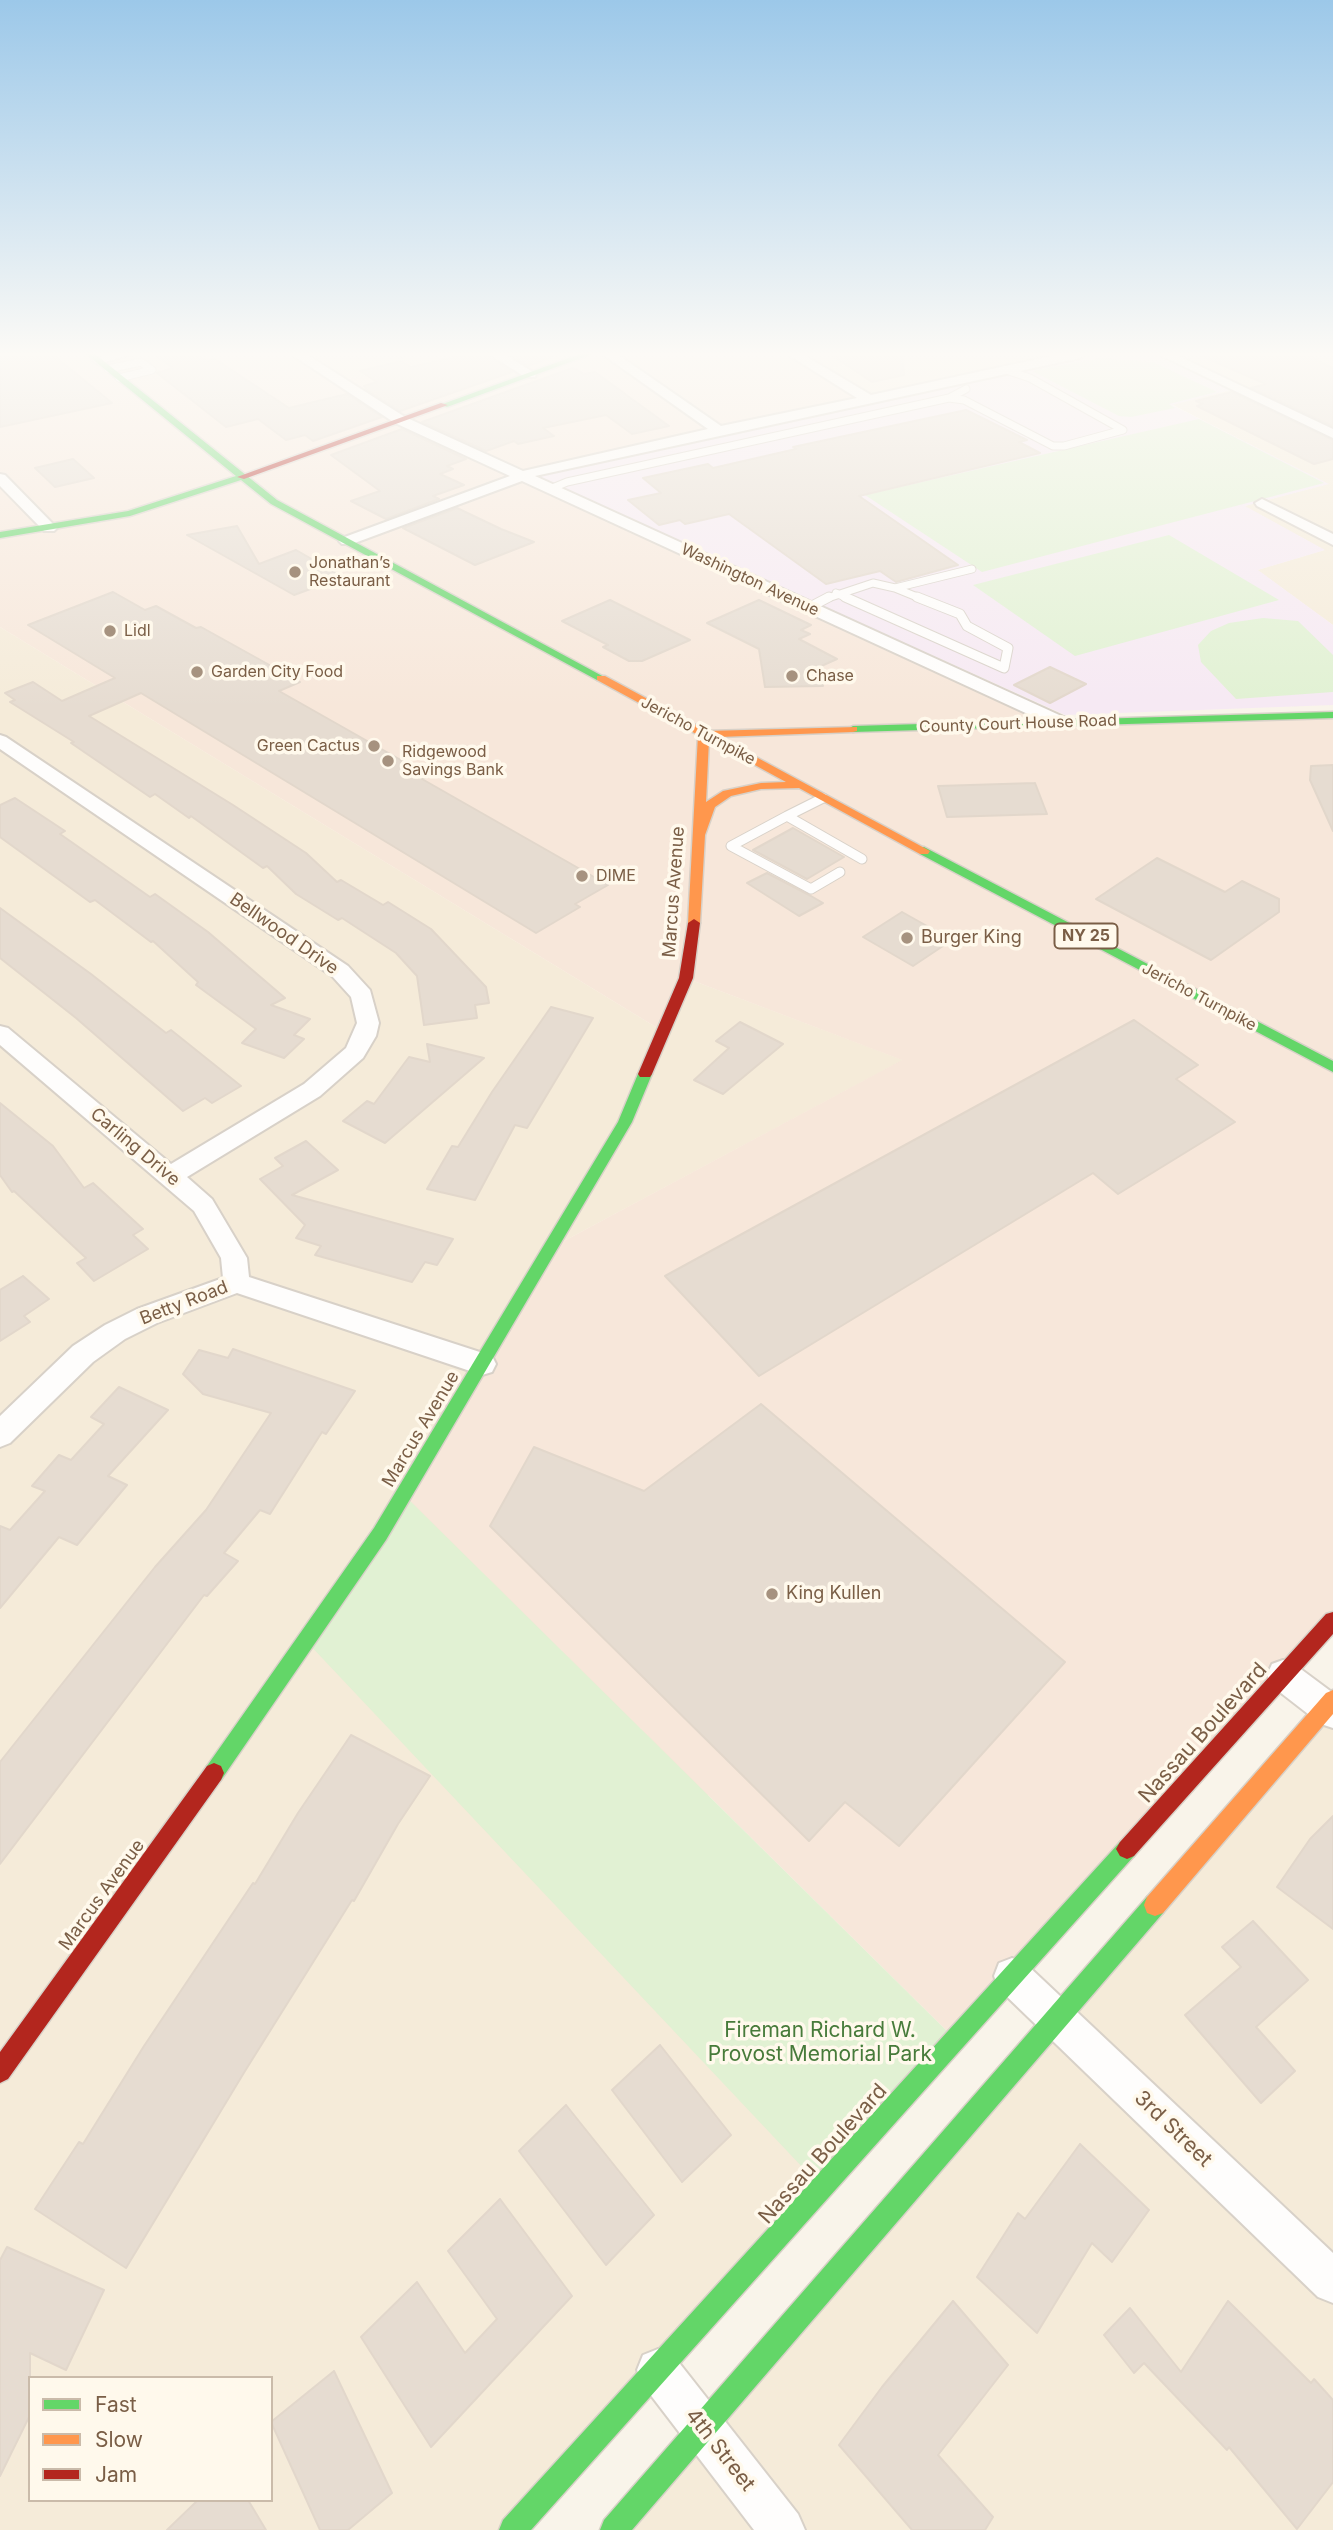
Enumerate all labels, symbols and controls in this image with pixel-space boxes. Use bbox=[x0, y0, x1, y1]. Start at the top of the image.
street label: Washington Avenue bbox=[678, 540, 822, 620]
place label: Jonathan’s Restaurant bbox=[309, 553, 390, 591]
marker: Jonathan’s Restaurant bbox=[287, 564, 303, 580]
place label: Lidl bbox=[124, 621, 151, 641]
marker: Lidl bbox=[102, 623, 118, 639]
place label: Garden City Food bbox=[211, 662, 343, 682]
marker: Garden City Food bbox=[189, 664, 205, 680]
place label: Chase bbox=[806, 666, 854, 686]
marker: Chase bbox=[784, 668, 800, 684]
street label: Jericho Turnpike bbox=[637, 693, 759, 769]
street label: County Court House Road bbox=[919, 711, 1117, 737]
place label: Green Cactus bbox=[257, 736, 360, 756]
marker: Green Cactus bbox=[366, 738, 382, 754]
place label: Ridgewood Savings Bank bbox=[402, 742, 504, 780]
marker: Ridgewood Savings Bank bbox=[380, 753, 396, 769]
street label: Marcus Avenue bbox=[659, 826, 689, 958]
place label: DIME bbox=[596, 866, 636, 886]
marker: DIME bbox=[574, 868, 590, 884]
street label: Bellwood Drive bbox=[225, 889, 343, 979]
road number: NY 25 bbox=[1054, 924, 1118, 948]
place label: Burger King bbox=[921, 927, 1022, 949]
marker: Burger King bbox=[899, 930, 915, 946]
street label: Jericho Turnpike bbox=[1138, 959, 1260, 1035]
street label: Carling Drive bbox=[86, 1103, 184, 1191]
street label: Betty Road bbox=[137, 1276, 231, 1330]
street label: Marcus Avenue bbox=[378, 1367, 464, 1491]
place label: King Kullen bbox=[786, 1583, 881, 1605]
marker: King Kullen bbox=[764, 1586, 780, 1602]
street label: Nassau Boulevard bbox=[1134, 1658, 1272, 1808]
street label: Marcus Avenue bbox=[55, 1835, 149, 1955]
park label: Fireman Richard W. Provost Memorial Park bbox=[708, 2018, 932, 2068]
street label: Nassau Boulevard bbox=[754, 2079, 892, 2229]
street label: 3rd Street bbox=[1129, 2086, 1217, 2172]
legend bbox=[28, 2376, 273, 2502]
text: Fast bbox=[95, 2392, 137, 2417]
street label: 4th Street bbox=[680, 2404, 760, 2496]
text: Slow bbox=[95, 2427, 143, 2452]
text: Jam bbox=[95, 2462, 137, 2487]

